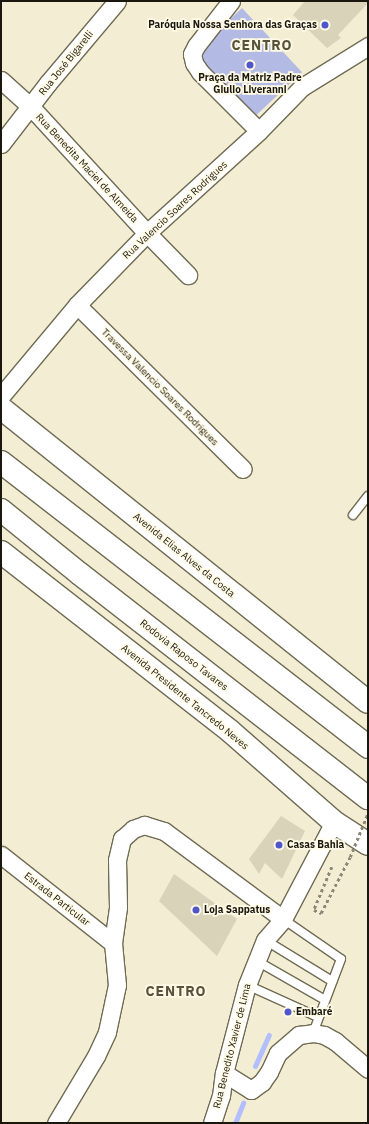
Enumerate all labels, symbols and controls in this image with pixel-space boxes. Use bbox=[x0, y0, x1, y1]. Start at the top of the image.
place label: Paróquia Nossa Senhora das Graças bbox=[148, 19, 317, 31]
marker: Paróquia Nossa Senhora das Graças bbox=[320, 20, 330, 30]
street label: Rua José Bigarelli bbox=[36, 28, 96, 98]
district label: CENTRO bbox=[231, 37, 293, 53]
marker: Praça da Matriz Padre Giulio Liveranni bbox=[245, 60, 255, 70]
place label: Praça da Matriz Padre Giulio Liveranni bbox=[198, 71, 302, 94]
street label: Rua Benedita Maciel de Almeida bbox=[33, 111, 141, 225]
street label: Rua Valencio Soares Rodrigues bbox=[120, 158, 230, 262]
street label: Travessa Valencio Soares Rodrigues bbox=[99, 326, 221, 448]
street label: Avenida Elias Alves da Costa bbox=[131, 510, 237, 600]
street label: Rodovia Raposo Tavares bbox=[138, 617, 230, 693]
street label: Avenida Presidente Tancredo Neves bbox=[119, 642, 251, 752]
place label: Casas Bahia bbox=[287, 839, 344, 851]
marker: Casas Bahia bbox=[274, 840, 284, 850]
street label: Estrada Particular bbox=[22, 870, 92, 928]
place label: Loja Sappatus bbox=[204, 904, 270, 916]
marker: Loja Sappatus bbox=[191, 905, 201, 915]
street label: Rua Benedito Xavier de Lima bbox=[211, 982, 253, 1110]
district label: CENTRO bbox=[145, 983, 207, 999]
place label: Embaré bbox=[296, 1006, 332, 1018]
marker: Embaré bbox=[283, 1007, 293, 1017]

